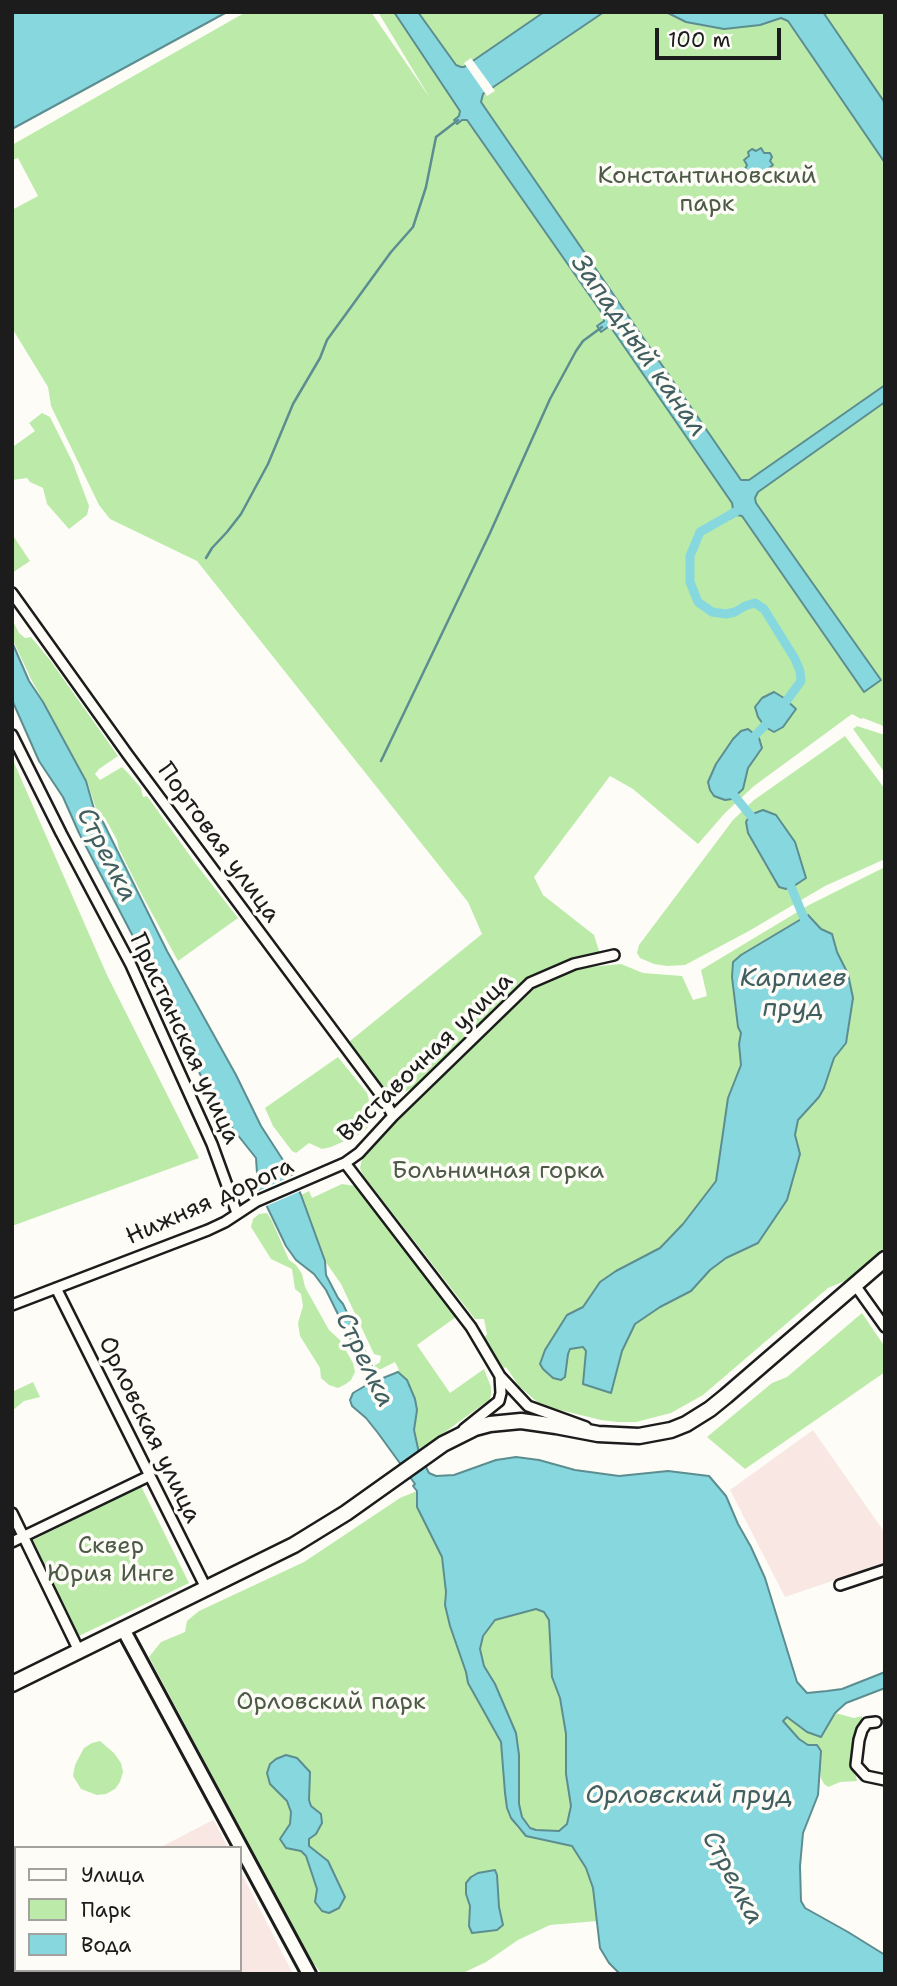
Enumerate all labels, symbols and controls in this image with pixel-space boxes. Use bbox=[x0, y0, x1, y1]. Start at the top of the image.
scale bar bbox=[659, 14, 785, 58]
text: 100 m bbox=[668, 26, 731, 54]
park label: Константиновский парк bbox=[598, 163, 816, 219]
water label: Западный канал bbox=[563, 249, 713, 443]
street label: Портовая улица bbox=[150, 757, 286, 929]
water label: Стрелка bbox=[69, 803, 143, 907]
street label: Пристанская улица bbox=[122, 929, 246, 1149]
water label: Карпиев пруд bbox=[740, 963, 846, 1024]
street label: Выставочная улица bbox=[333, 967, 519, 1149]
street label: Нижняя дорога bbox=[121, 1152, 299, 1252]
park label: Больничная горка bbox=[392, 1158, 604, 1186]
water label: Стрелка bbox=[328, 1307, 400, 1413]
street label: Орловская улица bbox=[91, 1332, 207, 1528]
park label: Сквер Юрия Инге bbox=[47, 1533, 175, 1589]
park label: Орловский парк bbox=[236, 1689, 426, 1717]
water label: Орловский пруд bbox=[585, 1780, 793, 1812]
water label: Стрелка bbox=[694, 1826, 770, 1930]
legend bbox=[14, 1846, 242, 1972]
text: Улица bbox=[81, 1861, 144, 1889]
text: Парк bbox=[81, 1896, 131, 1924]
text: Вода bbox=[81, 1931, 131, 1959]

